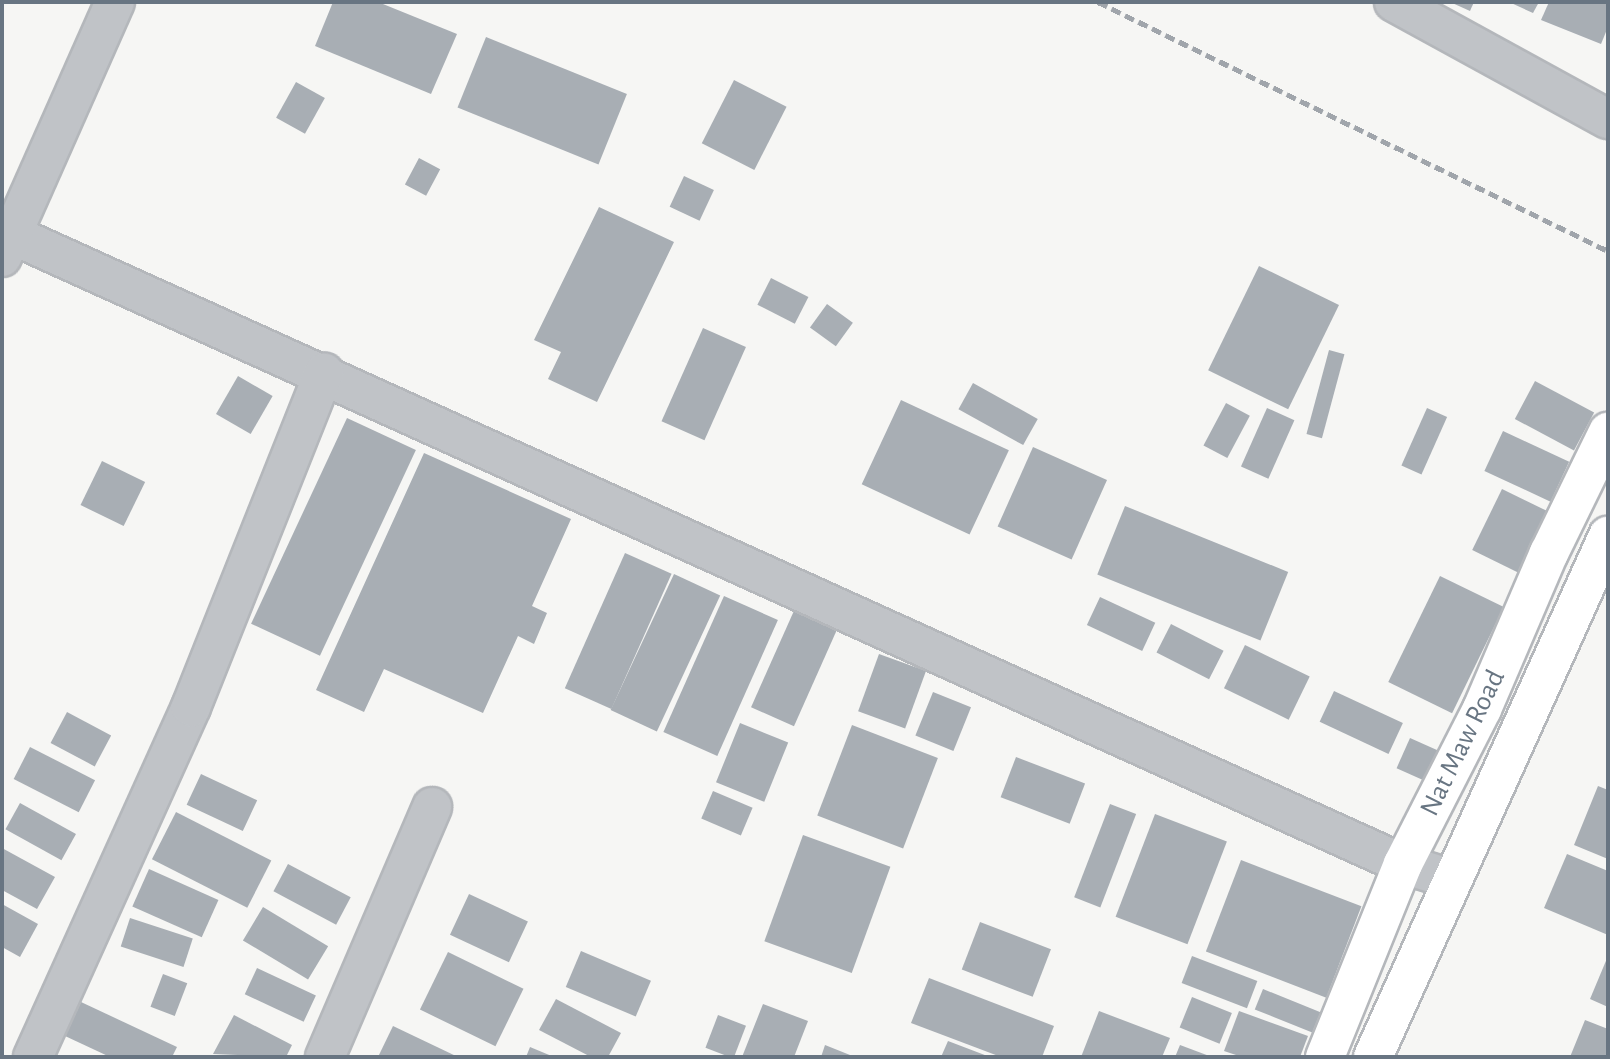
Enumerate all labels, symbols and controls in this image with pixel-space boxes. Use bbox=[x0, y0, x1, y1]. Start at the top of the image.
street label: Nat Maw Road bbox=[1413, 664, 1513, 822]

